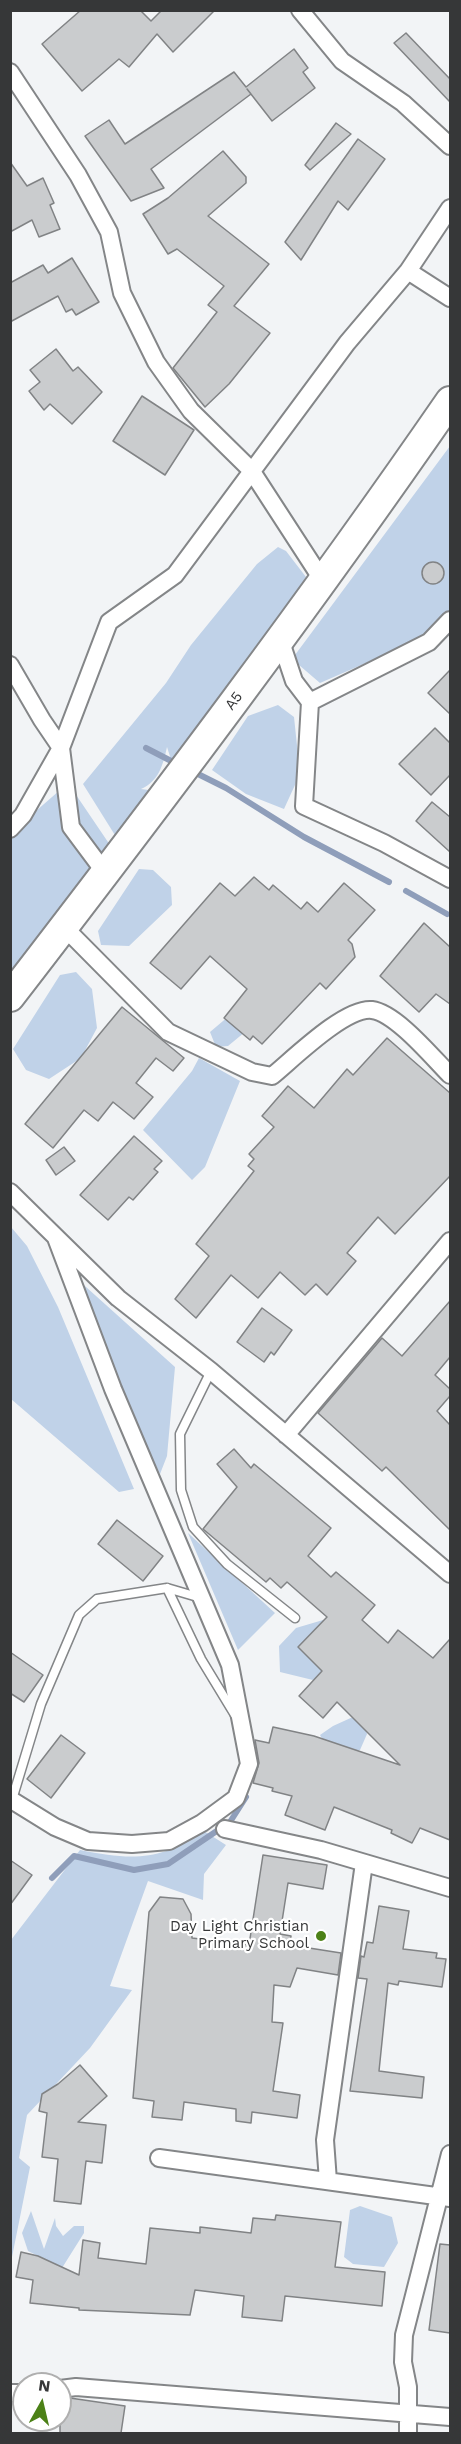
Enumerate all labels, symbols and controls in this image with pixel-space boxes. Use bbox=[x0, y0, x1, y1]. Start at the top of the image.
street label: A5 bbox=[221, 688, 247, 714]
place label: Day Light Christian Primary School bbox=[170, 1918, 309, 1953]
marker: Day Light Christian Primary School bbox=[314, 1929, 328, 1943]
north arrow bbox=[12, 2372, 72, 2432]
text: N bbox=[37, 2375, 51, 2396]

